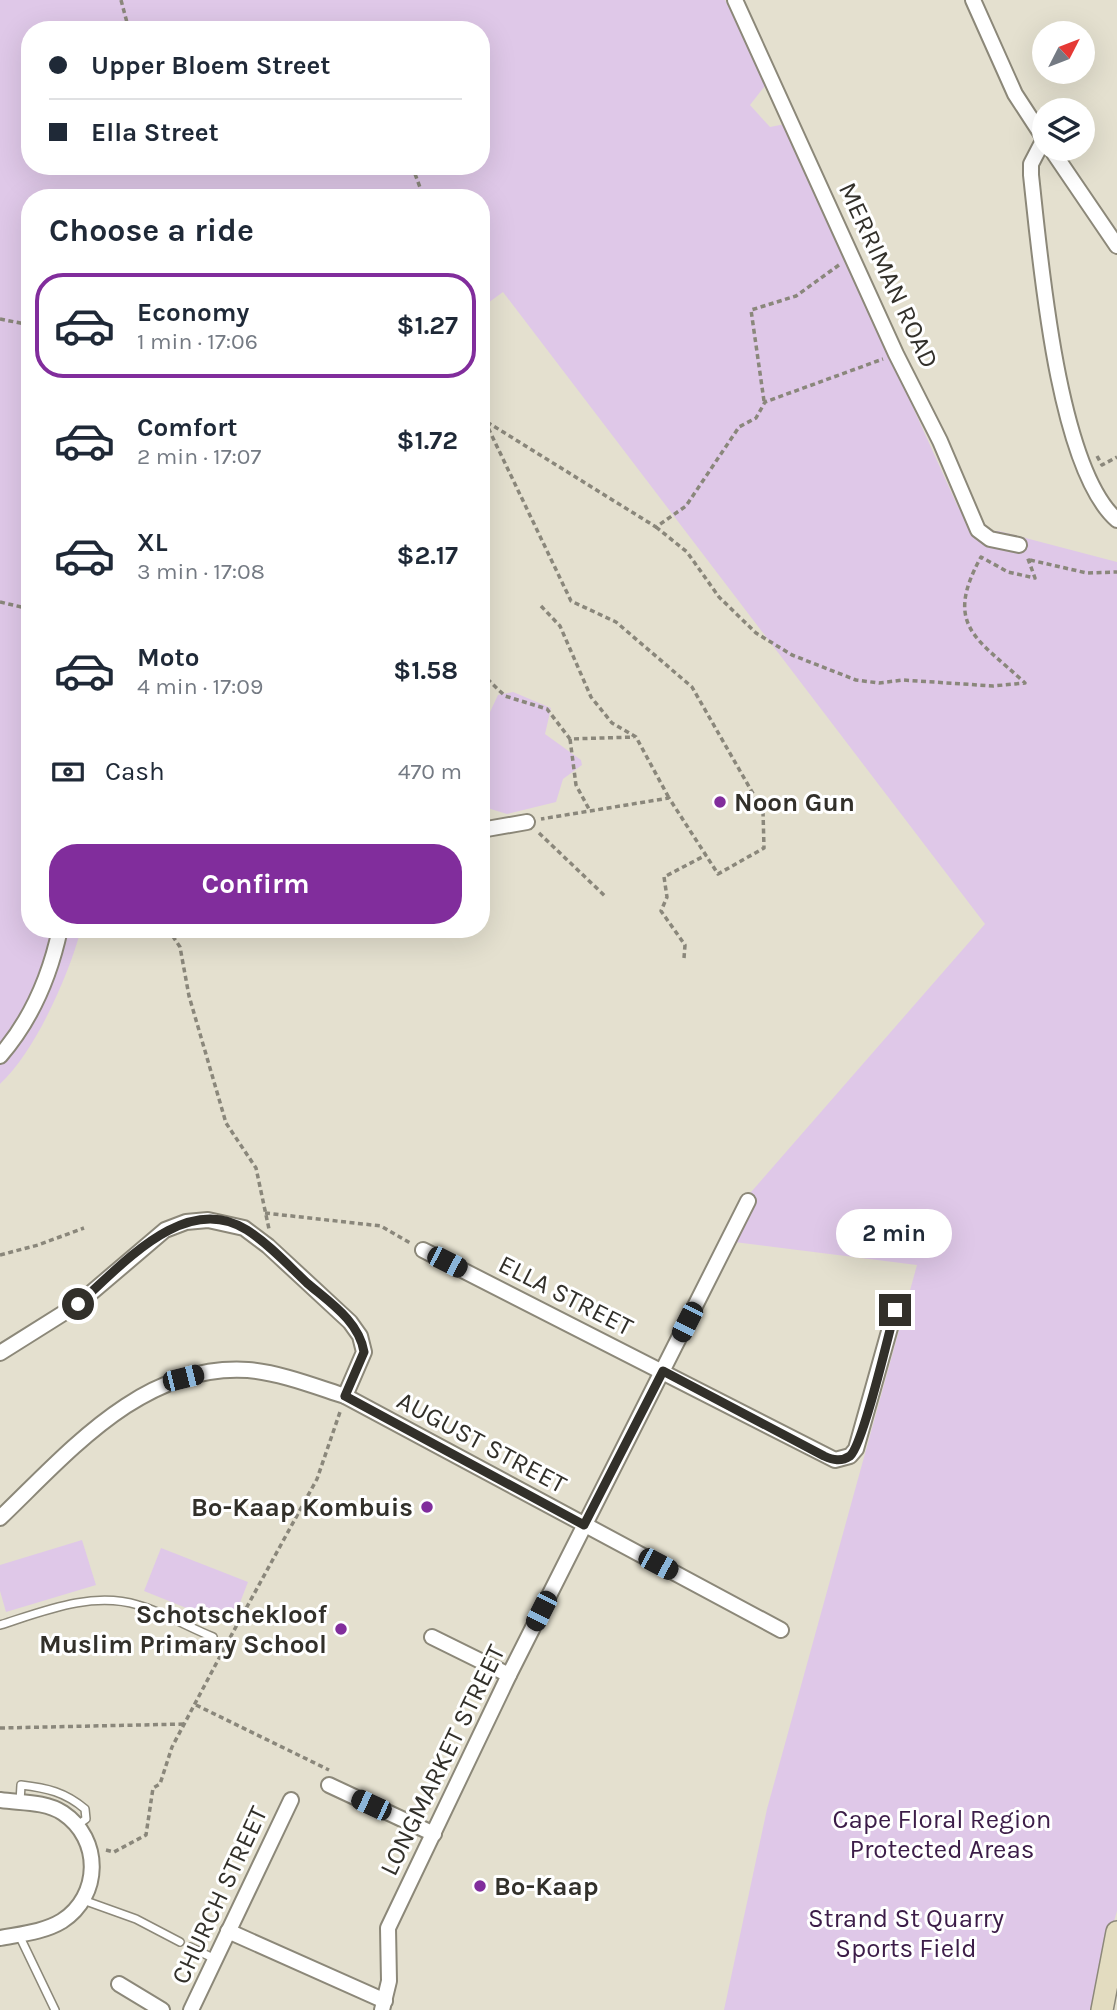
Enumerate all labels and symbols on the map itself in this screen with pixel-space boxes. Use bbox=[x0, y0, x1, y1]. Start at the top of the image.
north arrow bbox=[1032, 21, 1096, 84]
street label: MERRIMAN ROAD bbox=[832, 177, 945, 373]
place label: Noon Gun bbox=[734, 787, 855, 818]
marker: Noon Gun bbox=[712, 794, 728, 810]
callout: 2 min bbox=[837, 1208, 953, 1258]
car bbox=[424, 1243, 471, 1281]
street label: ELLA STREET bbox=[493, 1248, 638, 1343]
route start bbox=[62, 1288, 94, 1320]
route end bbox=[879, 1294, 911, 1326]
car bbox=[669, 1299, 706, 1345]
car bbox=[161, 1363, 206, 1393]
street label: AUGUST STREET bbox=[392, 1385, 572, 1500]
place label: Bo-Kaap Kombuis bbox=[191, 1492, 413, 1523]
marker: Bo-Kaap Kombuis bbox=[419, 1499, 435, 1515]
car bbox=[635, 1545, 682, 1583]
car bbox=[523, 1588, 560, 1634]
place label: Schotschekloof Muslim Primary School bbox=[39, 1599, 327, 1660]
marker: Schotschekloof Muslim Primary School bbox=[333, 1621, 349, 1637]
street label: LONGMARKET STREET bbox=[373, 1640, 512, 1881]
car bbox=[348, 1787, 395, 1823]
street label: CHURCH STREET bbox=[165, 1801, 274, 1989]
park label: Cape Floral Region Protected Areas bbox=[833, 1804, 1051, 1865]
place label: Bo-Kaap bbox=[494, 1871, 599, 1902]
marker: Bo-Kaap bbox=[472, 1878, 488, 1894]
park label: Strand St Quarry Sports Field bbox=[808, 1903, 1004, 1964]

